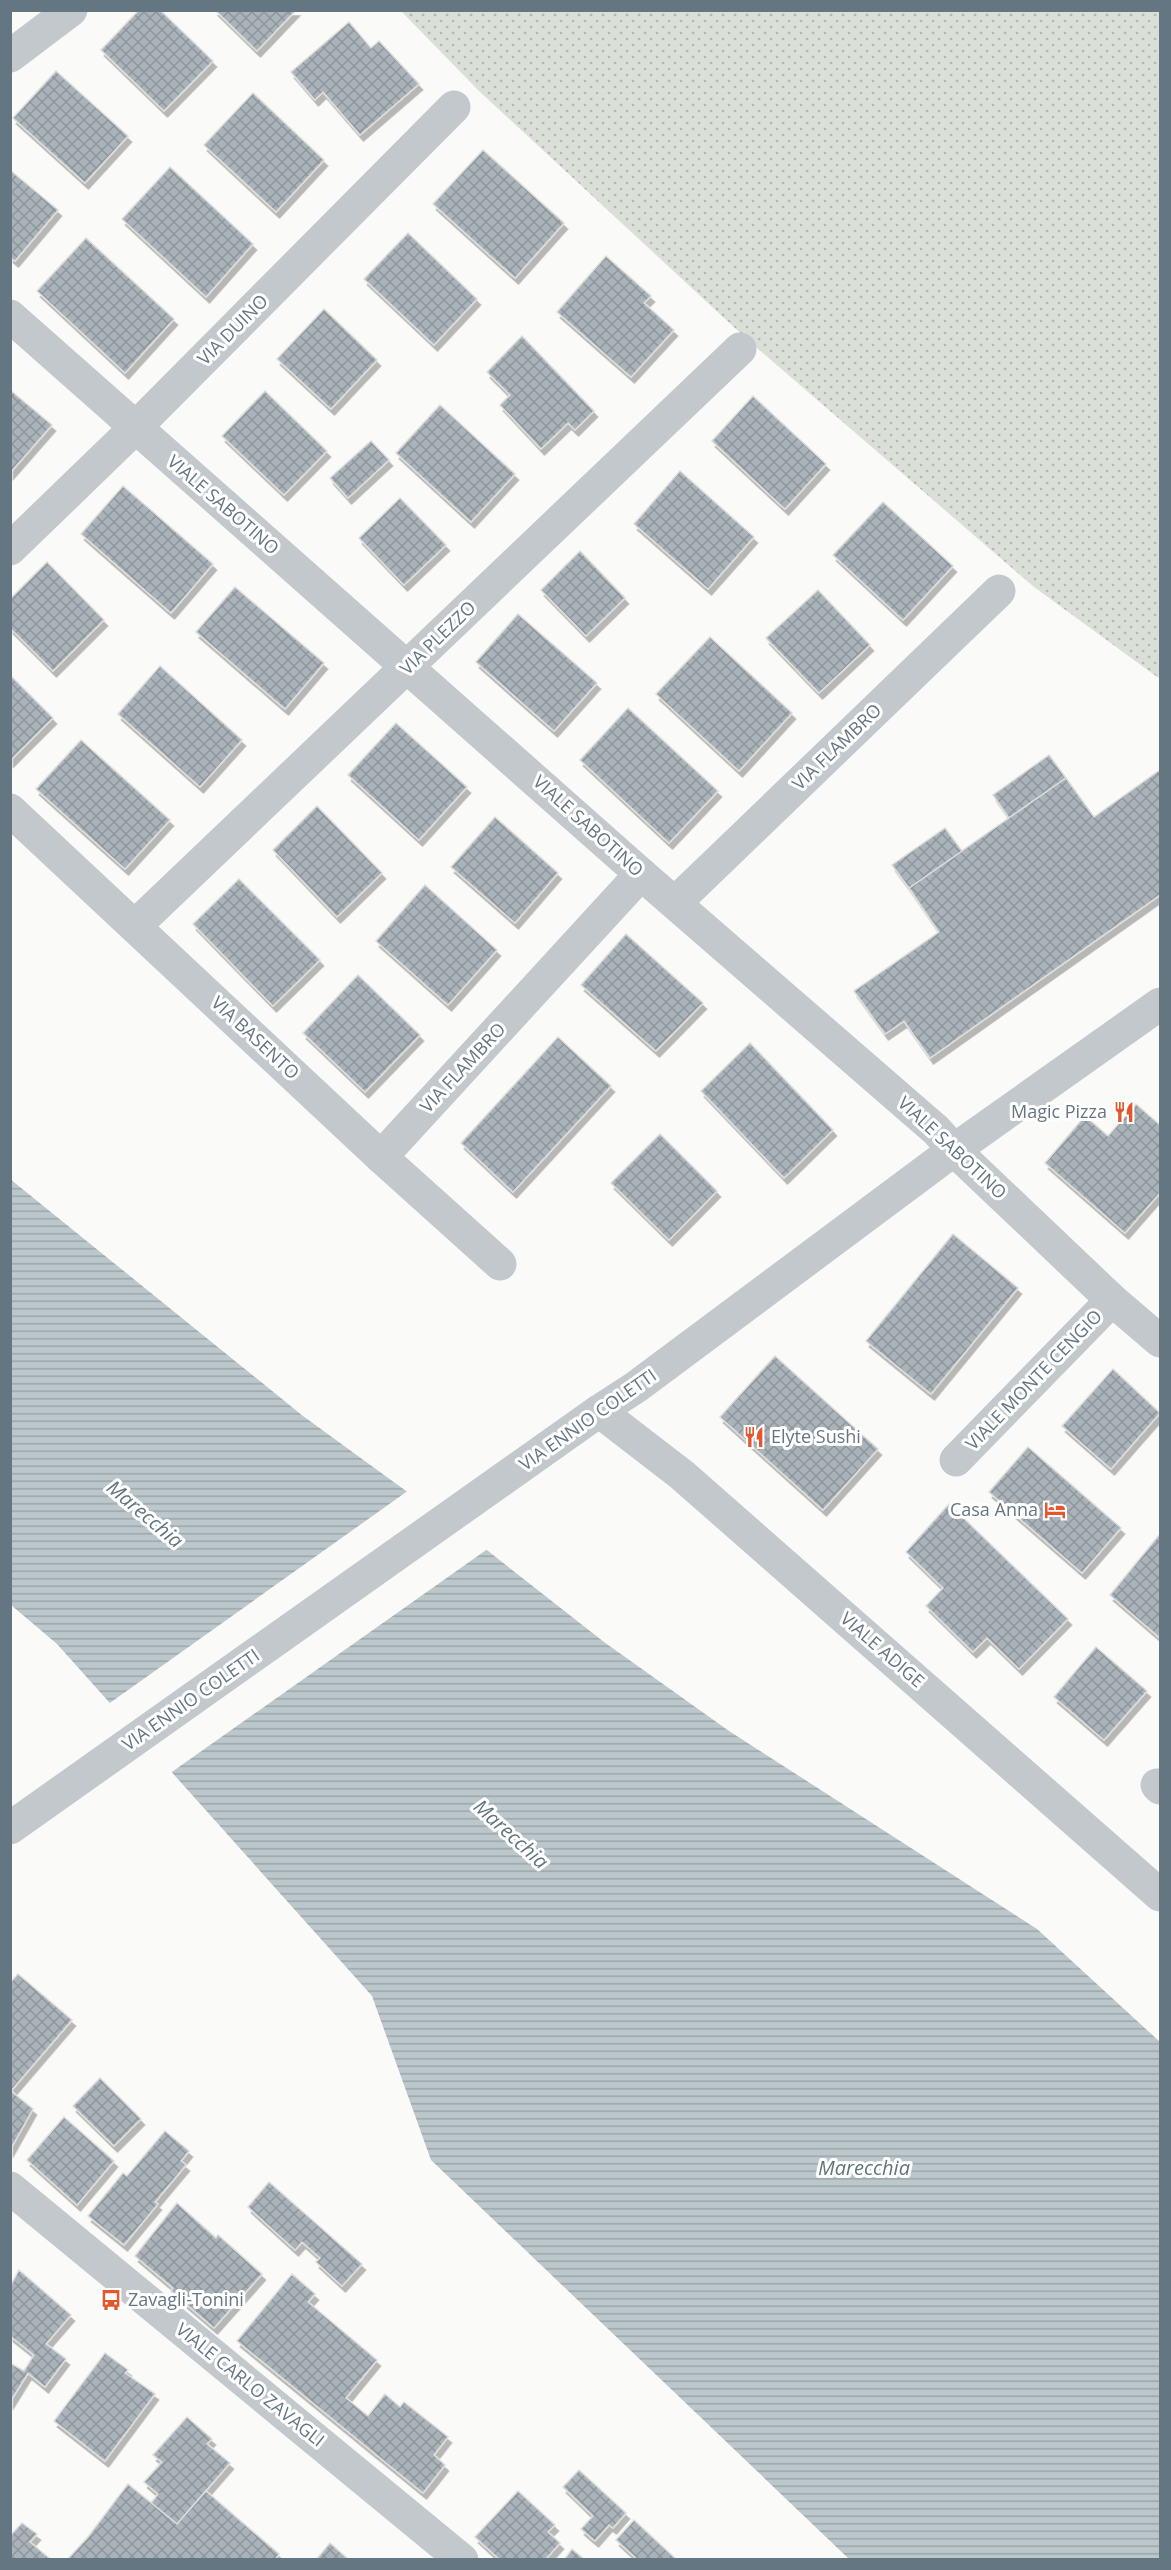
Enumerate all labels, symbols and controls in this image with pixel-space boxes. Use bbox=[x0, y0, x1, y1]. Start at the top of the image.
street label: VIA DUINO bbox=[192, 289, 273, 370]
street label: VIALE SABOTINO bbox=[163, 449, 285, 559]
street label: VIA PLEZZO bbox=[394, 595, 480, 679]
street label: VIA FLAMBRO bbox=[787, 698, 886, 795]
street label: VIALE SABOTINO bbox=[528, 769, 649, 881]
street label: VIA BASENTO bbox=[206, 990, 305, 1084]
street label: VIA FLAMBRO bbox=[414, 1017, 510, 1117]
street label: VIALE SABOTINO bbox=[893, 1091, 1012, 1204]
place label: Magic Pizza bbox=[1011, 1099, 1107, 1123]
restaurant icon: Magic Pizza bbox=[1112, 1100, 1136, 1124]
street label: VIALE MONTE CENGIO bbox=[960, 1304, 1107, 1455]
street label: VIA ENNIO COLETTI bbox=[514, 1363, 661, 1476]
place label: Elyte Sushi bbox=[771, 1424, 861, 1448]
restaurant icon: Elyte Sushi bbox=[742, 1425, 766, 1449]
water label: Marecchia bbox=[101, 1474, 189, 1554]
place label: Casa Anna bbox=[950, 1497, 1038, 1521]
hotel icon: Casa Anna bbox=[1043, 1498, 1067, 1522]
street label: VIALE ADIGE bbox=[836, 1606, 930, 1692]
street label: VIA ENNIO COLETTI bbox=[117, 1643, 264, 1756]
water label: Marecchia bbox=[468, 1793, 555, 1874]
water label: Marecchia bbox=[818, 2154, 910, 2181]
place label: Zavagli-Tonini bbox=[128, 2287, 244, 2311]
bus stop icon: Zavagli-Tonini bbox=[99, 2288, 123, 2312]
street label: VIALE CARLO ZAVAGLI bbox=[171, 2317, 330, 2452]

